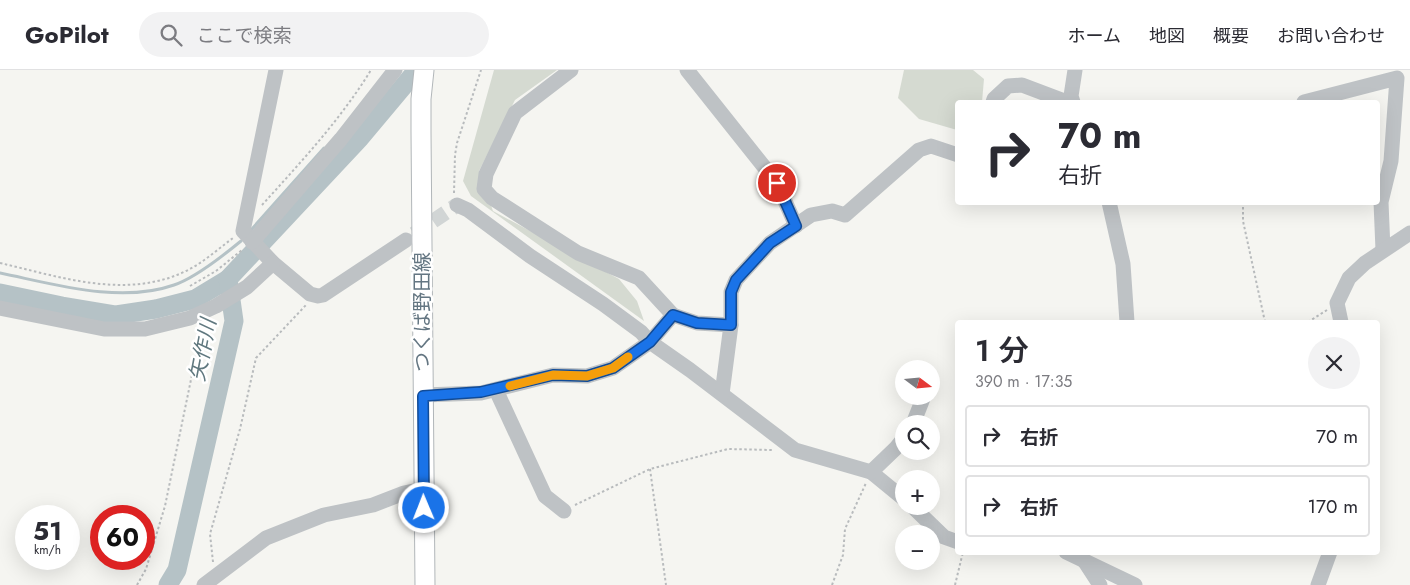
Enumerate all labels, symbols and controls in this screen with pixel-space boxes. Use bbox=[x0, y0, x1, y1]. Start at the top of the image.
search box bbox=[139, 12, 489, 57]
text: GoPilot bbox=[25, 17, 109, 52]
icon: search bbox=[157, 21, 185, 49]
text: ここで検索 bbox=[197, 22, 292, 49]
text: ホーム bbox=[1068, 23, 1121, 49]
text: 地図 bbox=[1149, 23, 1185, 49]
text: 概要 bbox=[1213, 23, 1249, 49]
text: お問い合わせ bbox=[1277, 23, 1385, 49]
text: 70 m bbox=[1058, 111, 1141, 161]
icon: right bbox=[975, 120, 1040, 185]
text: 右折 bbox=[1058, 159, 1102, 191]
pin bbox=[756, 162, 798, 204]
icon: arrive bbox=[763, 169, 791, 197]
street label: つくば野田線 bbox=[408, 252, 437, 372]
water label: 矢作川 bbox=[182, 314, 224, 384]
text: 1 分 bbox=[975, 329, 1029, 372]
button: close bbox=[1308, 337, 1360, 389]
north arrow bbox=[895, 360, 940, 405]
map controls bbox=[895, 360, 940, 570]
text: 390 m · 17:35 bbox=[975, 370, 1072, 393]
button: search bbox=[895, 415, 940, 460]
icon: right bbox=[977, 422, 1005, 450]
text: 70 m bbox=[1316, 423, 1358, 450]
text: 右折 bbox=[1020, 424, 1058, 451]
button: + bbox=[895, 470, 940, 515]
position arrow bbox=[397, 481, 449, 533]
icon: right bbox=[977, 492, 1005, 520]
text: 170 m bbox=[1308, 493, 1358, 520]
text: 右折 bbox=[1020, 494, 1058, 521]
speed limit sign: 60 bbox=[90, 505, 155, 570]
text: 51 bbox=[33, 513, 62, 549]
button: − bbox=[895, 525, 940, 570]
text: km/h bbox=[34, 541, 61, 559]

